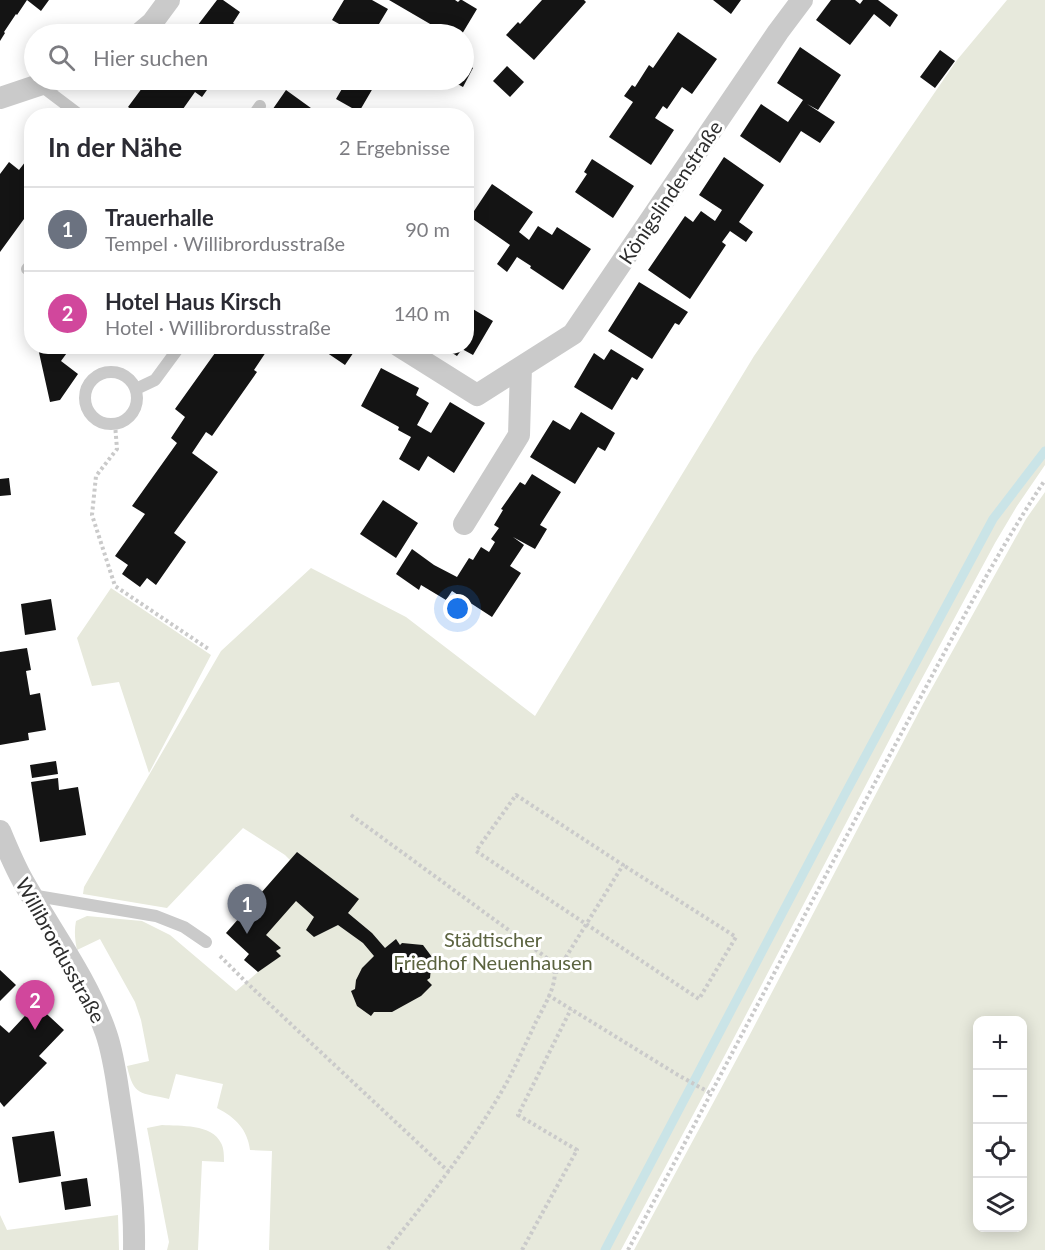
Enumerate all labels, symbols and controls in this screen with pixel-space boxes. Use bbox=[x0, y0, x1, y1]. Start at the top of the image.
search box bbox=[24, 24, 474, 90]
icon: search bbox=[45, 41, 78, 74]
text: Hier suchen bbox=[93, 44, 208, 71]
street label: Königslindenstraße bbox=[613, 116, 727, 268]
text: In der Nähe bbox=[48, 131, 182, 163]
text: 2 Ergebnisse bbox=[339, 135, 450, 159]
text: Trauerhalle bbox=[105, 204, 214, 231]
text: 1 bbox=[62, 217, 73, 241]
text: 90 m bbox=[405, 217, 450, 241]
text: Tempel · Willibrordusstraße bbox=[105, 231, 345, 255]
text: Hotel Haus Kirsch bbox=[105, 288, 281, 315]
text: 2 bbox=[62, 301, 73, 325]
text: 140 m bbox=[394, 301, 450, 325]
text: Hotel · Willibrordusstraße bbox=[105, 315, 331, 339]
your location bbox=[443, 594, 472, 623]
street label: Willibrordusstraße bbox=[11, 873, 111, 1027]
pin: 1 bbox=[228, 884, 266, 934]
park label: Städtischer Friedhof Neuenhausen bbox=[393, 927, 593, 974]
pin: 2 bbox=[15, 980, 54, 1030]
map controls bbox=[973, 1016, 1027, 1232]
button: + bbox=[973, 1016, 1027, 1070]
button: − bbox=[973, 1070, 1027, 1124]
button: locate bbox=[973, 1124, 1027, 1178]
button: layers bbox=[973, 1178, 1027, 1232]

